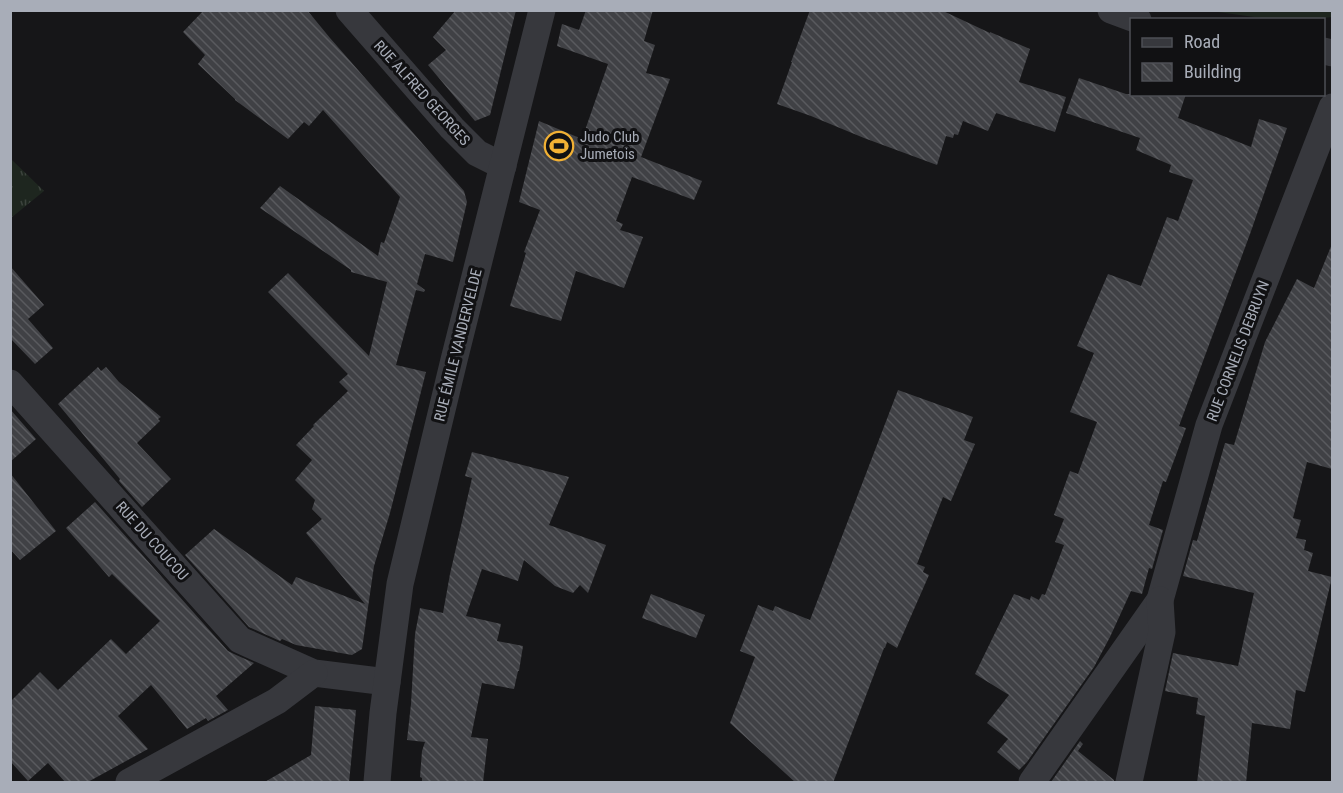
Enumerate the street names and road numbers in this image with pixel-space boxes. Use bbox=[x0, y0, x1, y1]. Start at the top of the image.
street label: RUE ALFRED GEORGES bbox=[370, 37, 474, 149]
street label: RUE ÉMILE VANDERVELDE bbox=[430, 267, 486, 423]
street label: RUE CORNELIS DEBRUYN bbox=[1203, 278, 1273, 424]
street label: RUE DU COUCOU bbox=[112, 498, 192, 584]

